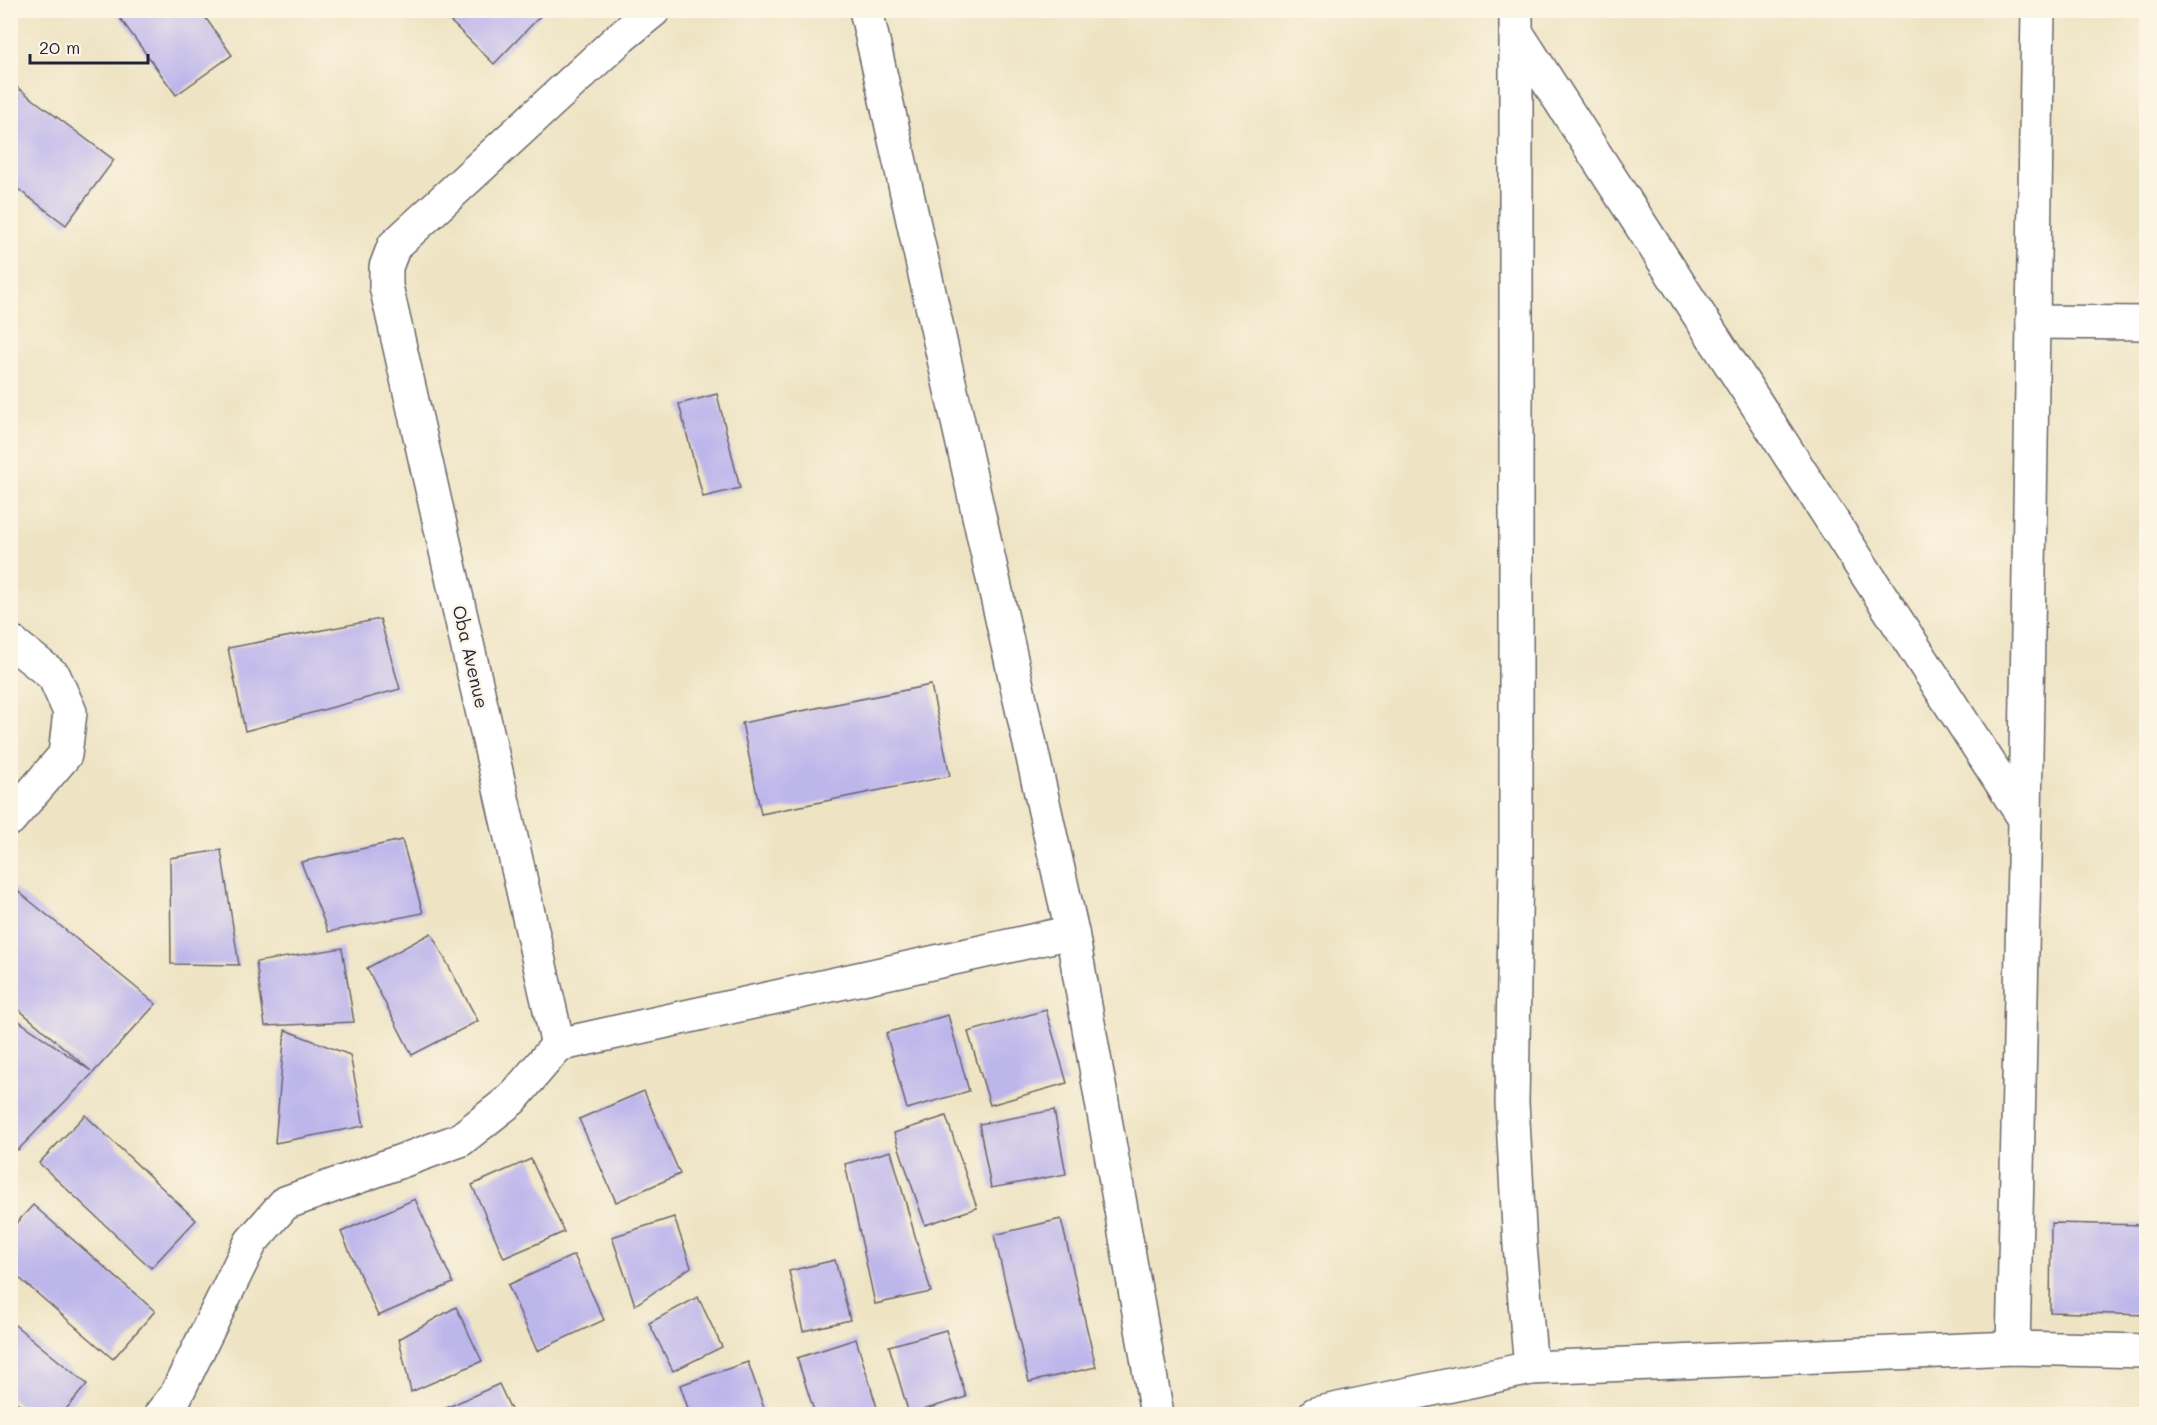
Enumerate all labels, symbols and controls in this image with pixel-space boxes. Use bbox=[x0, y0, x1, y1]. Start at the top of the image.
scale bar bbox=[30, 27, 148, 65]
text: 20 m bbox=[39, 35, 80, 59]
street label: Oba Avenue bbox=[447, 603, 494, 711]

